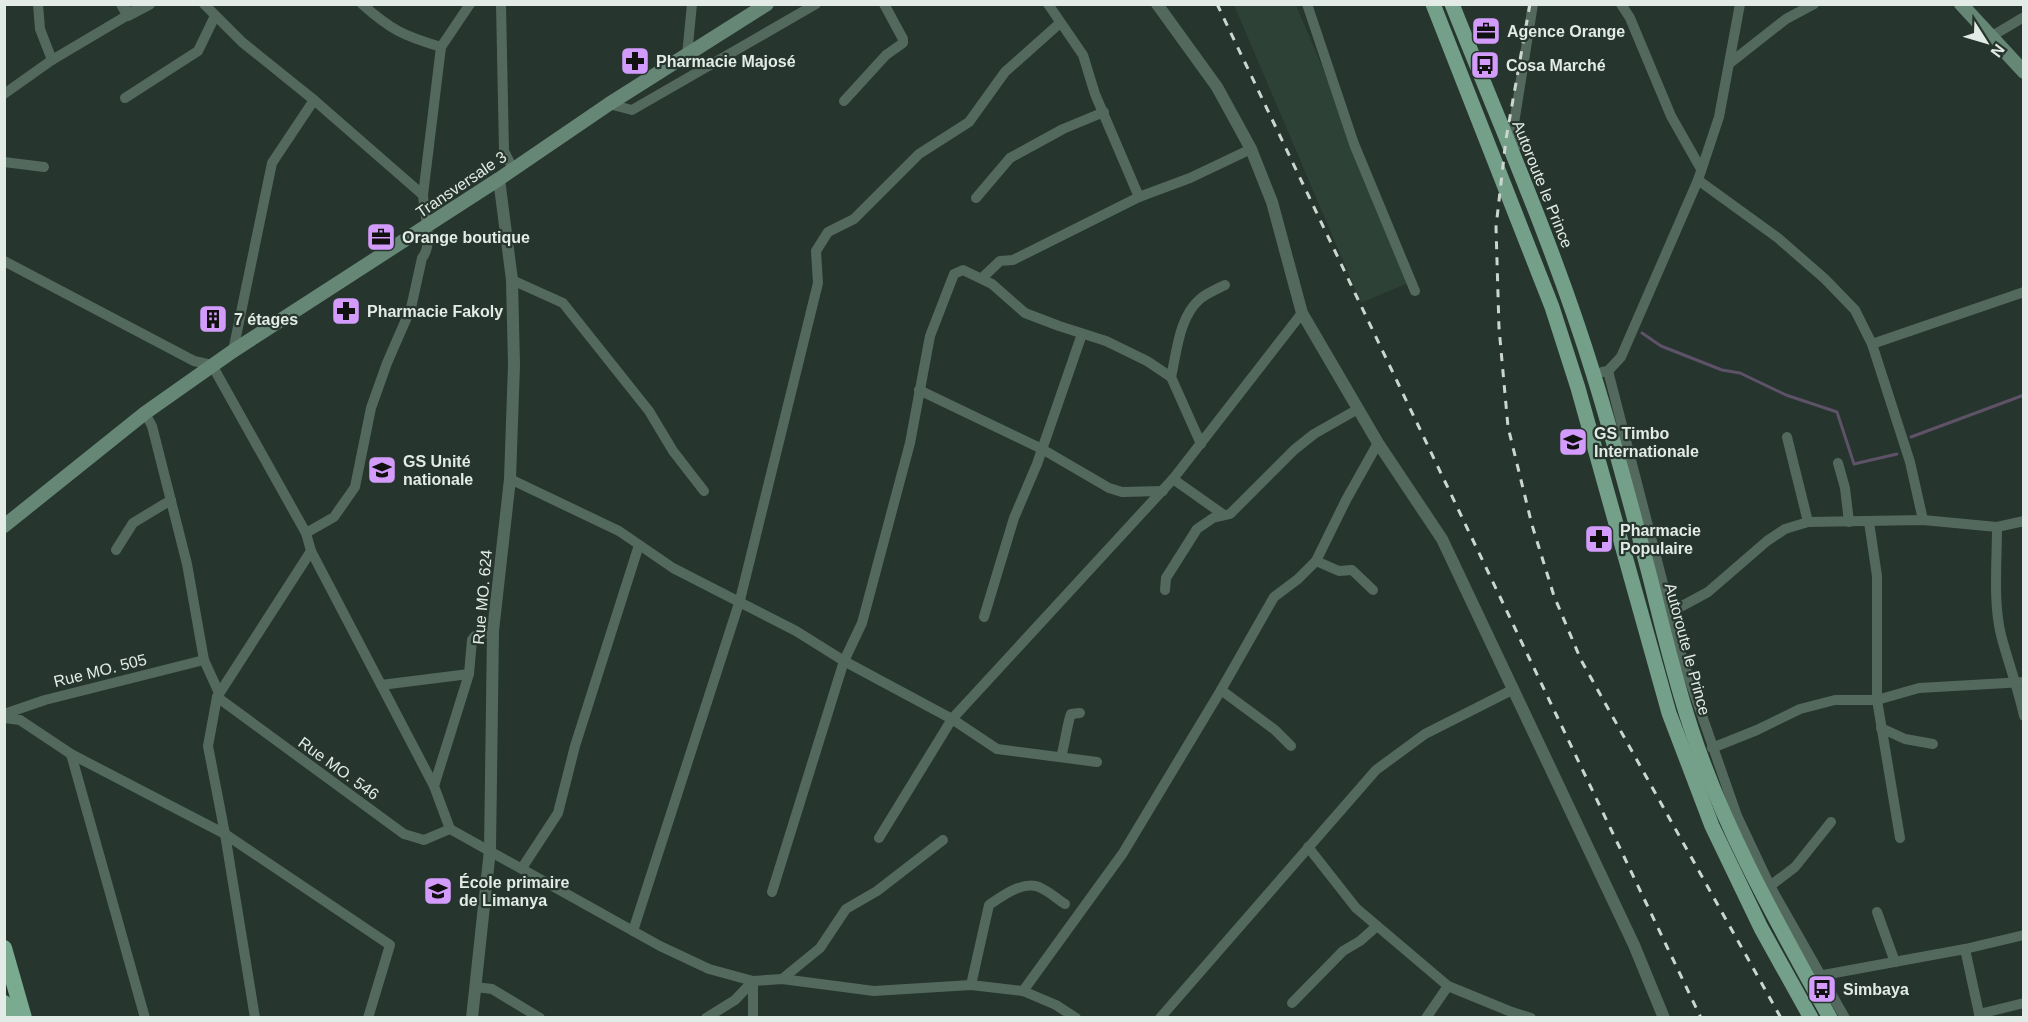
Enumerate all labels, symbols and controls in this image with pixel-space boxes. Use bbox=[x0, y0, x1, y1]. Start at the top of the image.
north arrow bbox=[1956, 12, 2016, 72]
office icon: Agence Orange bbox=[1470, 15, 1502, 47]
place label: Agence Orange bbox=[1507, 23, 1625, 40]
text: N bbox=[1987, 41, 2008, 60]
pharmacy icon: Pharmacie Majosé bbox=[619, 45, 651, 77]
bus stop icon: Cosa Marché bbox=[1469, 49, 1501, 81]
place label: Pharmacie Majosé bbox=[656, 53, 796, 70]
place label: Cosa Marché bbox=[1506, 57, 1606, 74]
street label: Autoroute le Prince bbox=[1509, 118, 1576, 251]
street label: Transversale 3 bbox=[413, 148, 510, 221]
office icon: Orange boutique bbox=[365, 221, 397, 253]
place label: Orange boutique bbox=[402, 229, 530, 246]
pharmacy icon: Pharmacie Fakoly bbox=[330, 295, 362, 327]
building icon: 7 étages bbox=[197, 303, 229, 335]
place label: Pharmacie Fakoly bbox=[367, 303, 503, 320]
place label: 7 étages bbox=[234, 311, 298, 328]
place label: GS Timbo Internationale bbox=[1594, 425, 1699, 460]
school or university icon: GS Timbo Internationale bbox=[1557, 426, 1589, 458]
place label: GS Unité nationale bbox=[403, 453, 473, 488]
school or university icon: GS Unité nationale bbox=[366, 454, 398, 486]
place label: Pharmacie Populaire bbox=[1620, 522, 1701, 557]
pharmacy icon: Pharmacie Populaire bbox=[1583, 523, 1615, 555]
street label: Rue MO. 624 bbox=[470, 549, 495, 645]
street label: Autoroute le Prince bbox=[1662, 581, 1713, 717]
street label: Rue MO. 505 bbox=[52, 651, 148, 690]
street label: Rue MO. 546 bbox=[295, 734, 382, 803]
place label: École primaire de Limanya bbox=[459, 873, 569, 909]
school or university icon: École primaire de Limanya bbox=[422, 875, 454, 907]
bus stop icon: Simbaya bbox=[1806, 973, 1838, 1005]
place label: Simbaya bbox=[1843, 981, 1909, 998]

